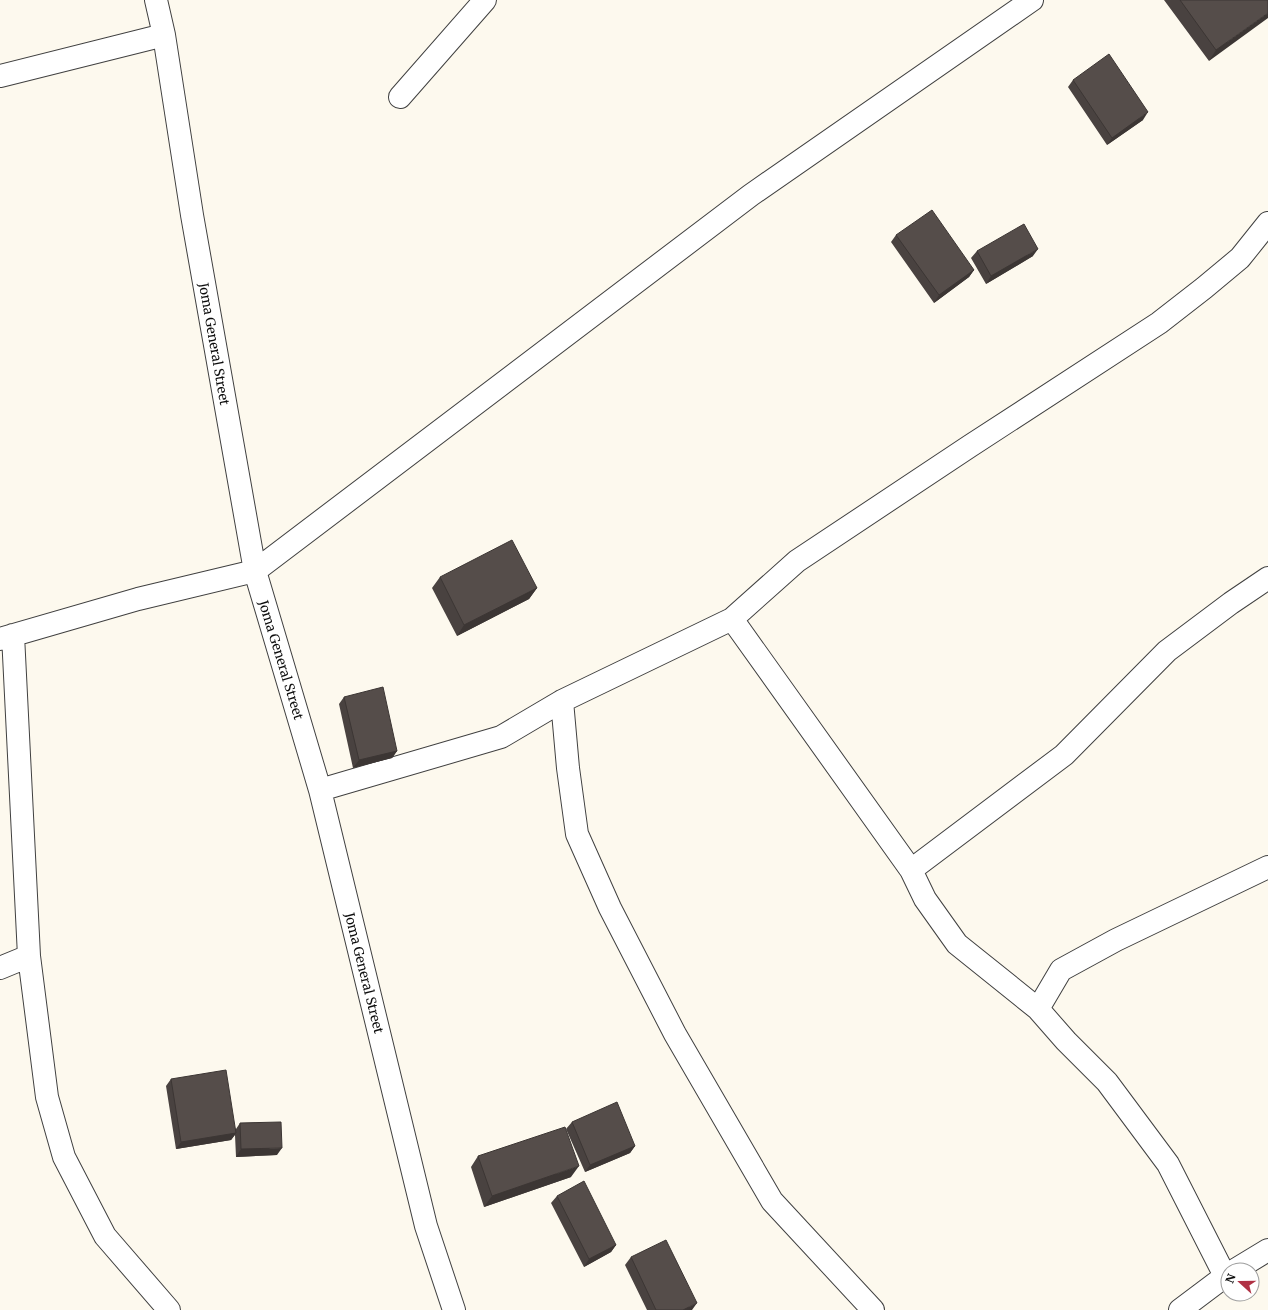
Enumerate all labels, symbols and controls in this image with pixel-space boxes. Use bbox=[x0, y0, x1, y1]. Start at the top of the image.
street label: Joma General Street bbox=[195, 280, 233, 407]
street label: Joma General Street bbox=[254, 597, 307, 722]
street label: Joma General Street bbox=[341, 910, 387, 1035]
north arrow bbox=[1220, 1262, 1260, 1302]
text: N bbox=[1223, 1272, 1239, 1285]

